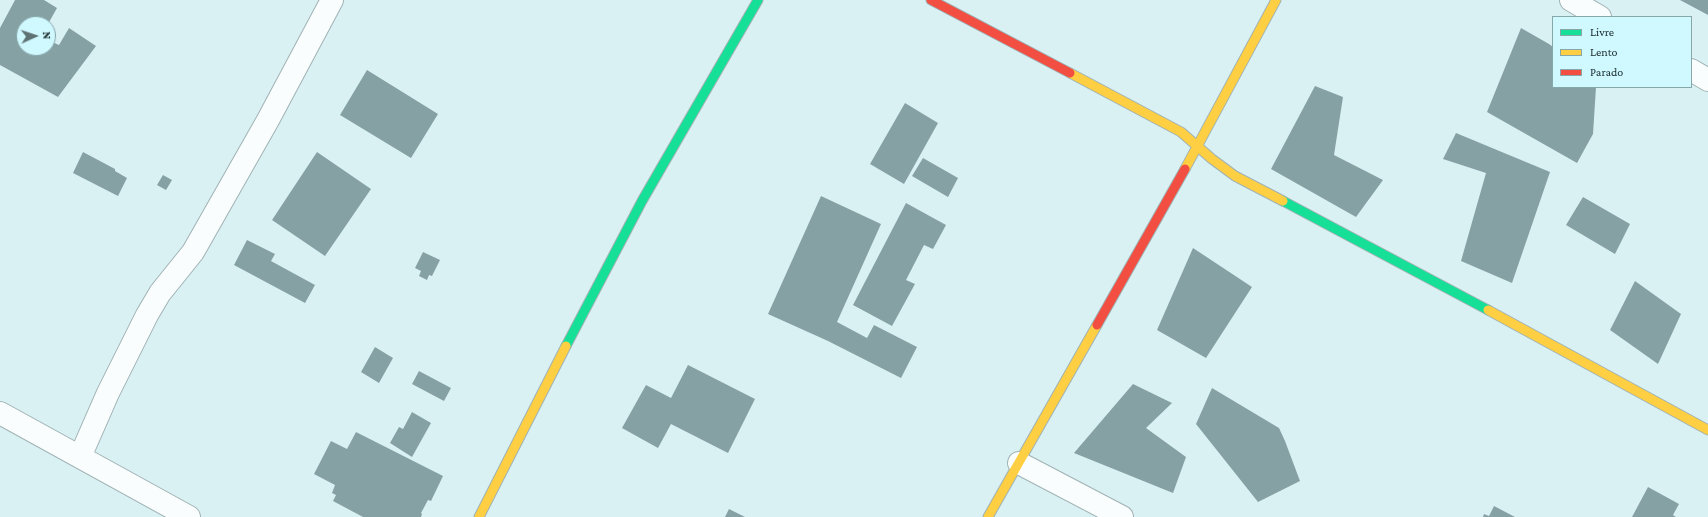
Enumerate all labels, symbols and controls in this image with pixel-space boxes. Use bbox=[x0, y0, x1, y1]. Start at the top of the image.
north arrow bbox=[16, 16, 56, 56]
legend bbox=[1552, 16, 1692, 88]
text: Livre bbox=[1590, 25, 1614, 39]
text: N bbox=[41, 31, 53, 39]
text: Lento bbox=[1590, 45, 1618, 59]
text: Parado bbox=[1590, 65, 1623, 79]

